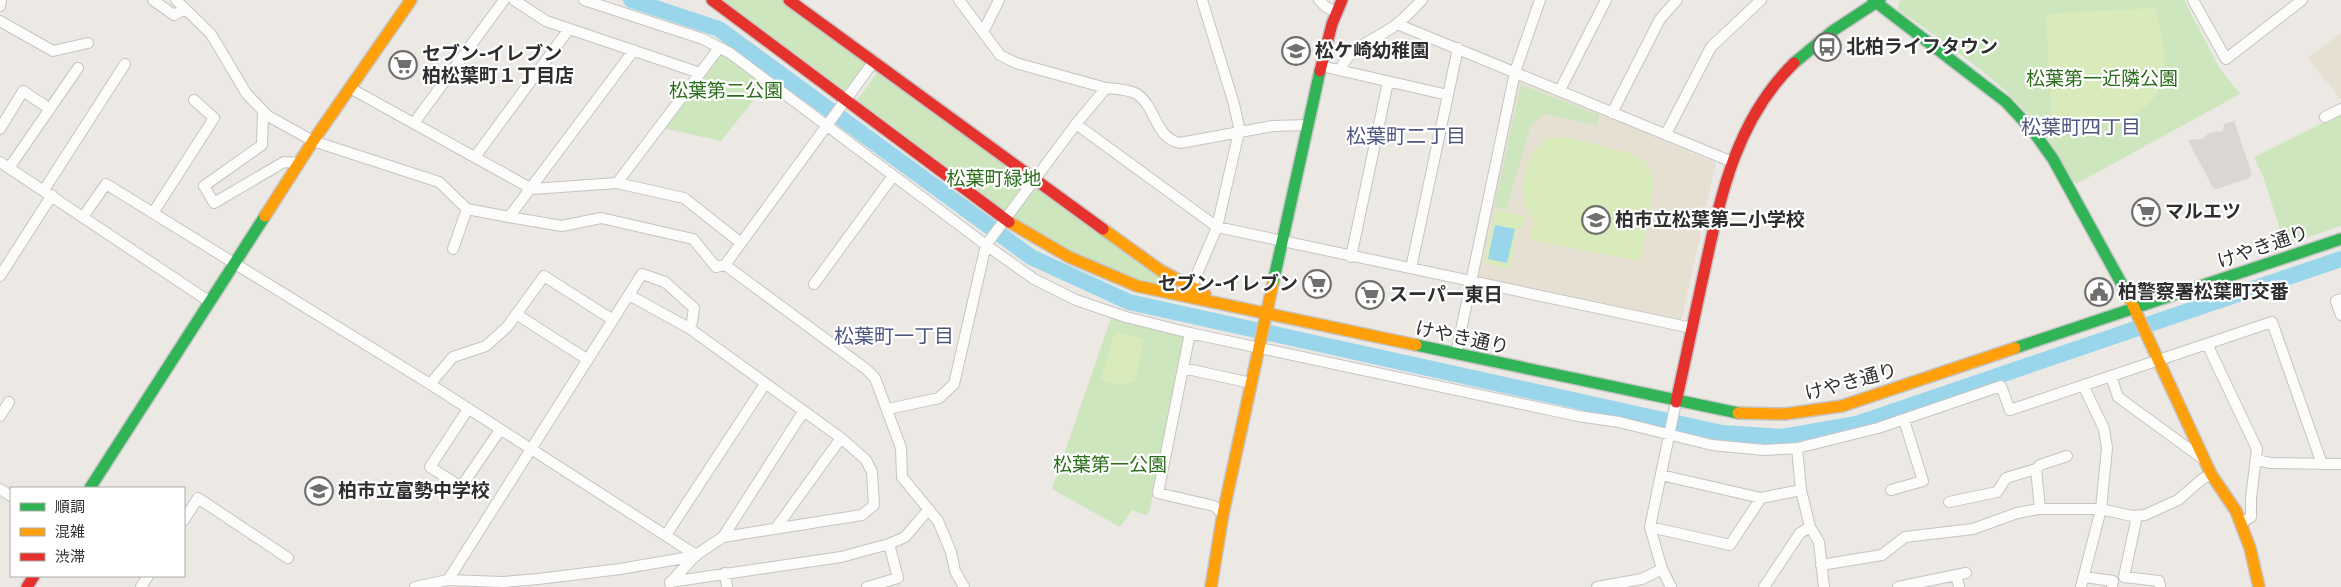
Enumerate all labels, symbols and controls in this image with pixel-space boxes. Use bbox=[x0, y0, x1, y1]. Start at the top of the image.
bus stop icon: 北柏ライフタウン bbox=[1812, 32, 1842, 62]
place label: 北柏ライフタウン bbox=[1846, 35, 1998, 59]
school or university icon: 松ケ崎幼稚園 bbox=[1281, 36, 1311, 66]
place label: 松ケ崎幼稚園 bbox=[1315, 39, 1429, 63]
place label: セブン-イレブン 柏松葉町１丁目店 bbox=[422, 42, 574, 88]
supermarket icon: セブン-イレブン 柏松葉町１丁目店 bbox=[388, 50, 418, 80]
park label: 松葉第一近隣公園 bbox=[2026, 67, 2178, 91]
park label: 松葉第二公園 bbox=[669, 79, 783, 103]
district label: 松葉町四丁目 bbox=[2021, 115, 2141, 140]
district label: 松葉町二丁目 bbox=[1346, 124, 1466, 149]
park label: 松葉町緑地 bbox=[946, 167, 1042, 191]
supermarket icon: マルエツ bbox=[2131, 197, 2161, 227]
place label: マルエツ bbox=[2165, 200, 2241, 224]
school or university icon: 柏市立松葉第二小学校 bbox=[1581, 205, 1611, 235]
place label: 柏市立松葉第二小学校 bbox=[1615, 208, 1805, 232]
street label: けやき通り bbox=[2214, 220, 2312, 274]
supermarket icon: セブン-イレブン bbox=[1302, 269, 1332, 299]
place label: セブン-イレブン bbox=[1158, 272, 1298, 296]
public building icon: 柏警察署松葉町交番 bbox=[2084, 277, 2114, 307]
supermarket icon: スーパー東日 bbox=[1355, 280, 1385, 310]
place label: 柏警察署松葉町交番 bbox=[2118, 280, 2289, 304]
place label: スーパー東日 bbox=[1389, 283, 1503, 307]
street label: けやき通り bbox=[1413, 316, 1511, 360]
district label: 松葉町一丁目 bbox=[834, 324, 954, 349]
street label: けやき通り bbox=[1802, 358, 1900, 406]
park label: 松葉第一公園 bbox=[1053, 453, 1167, 477]
school or university icon: 柏市立富勢中学校 bbox=[304, 476, 334, 506]
place label: 柏市立富勢中学校 bbox=[338, 479, 490, 503]
legend bbox=[10, 487, 185, 577]
text: 順調 bbox=[55, 498, 85, 516]
text: 混雑 bbox=[55, 523, 85, 541]
text: 渋滞 bbox=[55, 548, 85, 566]

